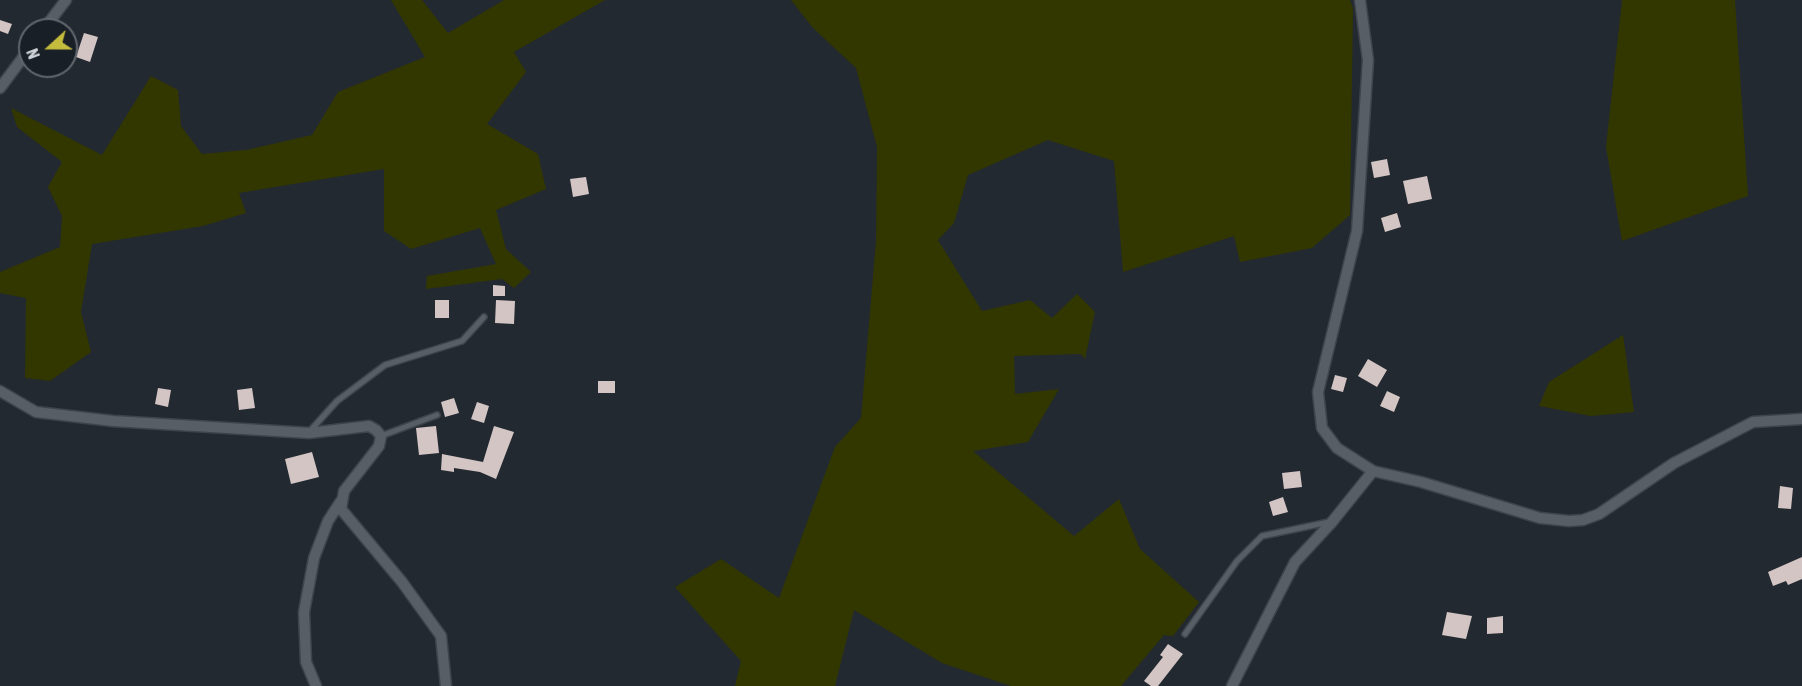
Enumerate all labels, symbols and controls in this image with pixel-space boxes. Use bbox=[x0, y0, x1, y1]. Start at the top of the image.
north arrow bbox=[18, 18, 78, 78]
text: N bbox=[23, 46, 43, 61]

